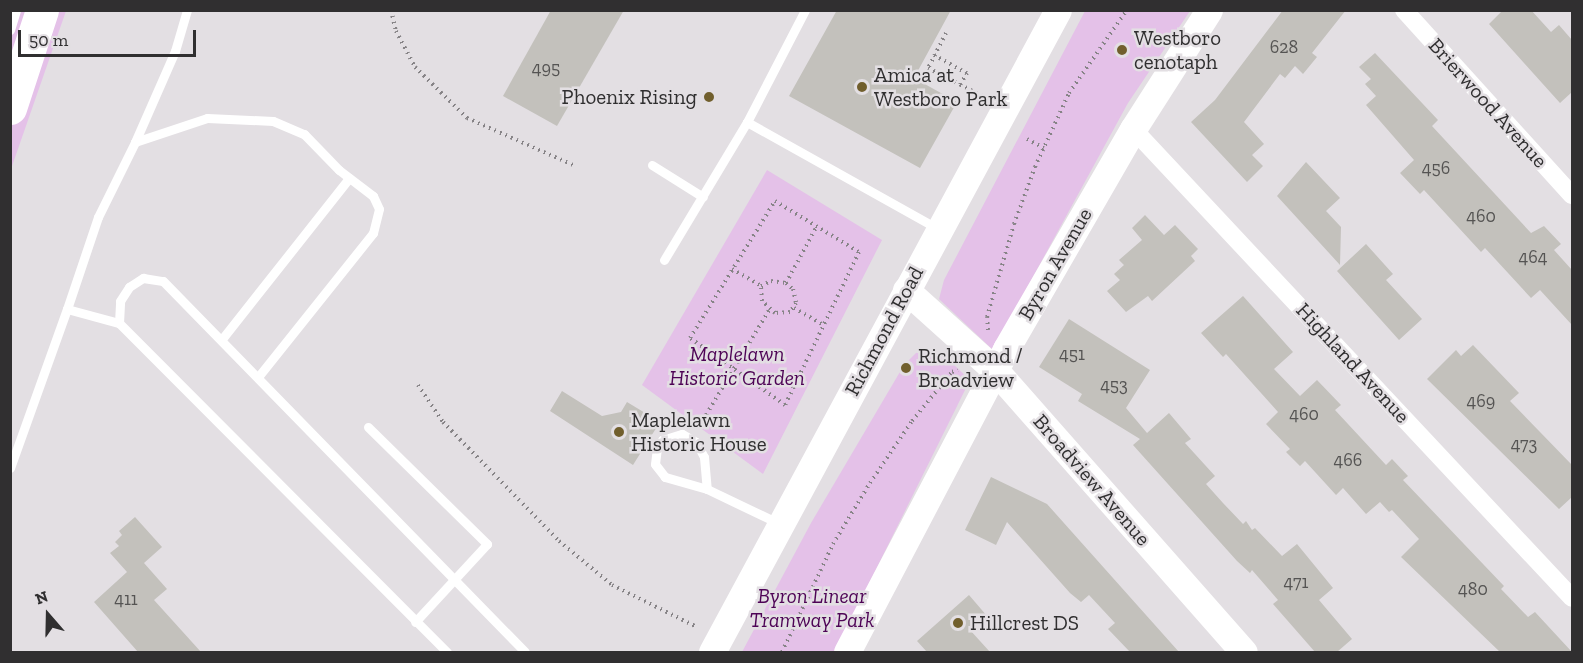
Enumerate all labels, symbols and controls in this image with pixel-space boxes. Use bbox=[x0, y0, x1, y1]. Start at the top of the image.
scale bar bbox=[21, 18, 200, 56]
place label: Westboro cenotaph bbox=[1134, 25, 1221, 75]
text: 50 m bbox=[29, 29, 68, 51]
street label: Brierwood Avenue bbox=[1423, 33, 1553, 173]
house number: 628 bbox=[1270, 36, 1298, 58]
marker: Westboro cenotaph bbox=[1115, 43, 1129, 57]
house number: 495 bbox=[532, 57, 560, 79]
place label: Amica at Westboro Park bbox=[874, 62, 1008, 112]
marker: Amica at Westboro Park bbox=[855, 80, 869, 94]
place label: Phoenix Rising bbox=[562, 84, 697, 110]
marker: Phoenix Rising bbox=[702, 90, 716, 104]
house number: 456 bbox=[1422, 157, 1450, 179]
street label: Byron Avenue bbox=[1013, 203, 1097, 325]
house number: 460 bbox=[1466, 205, 1496, 227]
house number: 464 bbox=[1519, 246, 1547, 268]
street label: Richmond Road bbox=[839, 262, 929, 400]
street label: Highland Avenue bbox=[1291, 298, 1415, 428]
park label: Maplelawn Historic Garden bbox=[669, 341, 805, 391]
place label: Richmond / Broadview bbox=[918, 343, 1023, 393]
house number: 451 bbox=[1059, 343, 1085, 365]
marker: Richmond / Broadview bbox=[899, 361, 913, 375]
house number: 453 bbox=[1100, 374, 1128, 396]
house number: 469 bbox=[1467, 390, 1495, 412]
house number: 460 bbox=[1289, 403, 1319, 425]
place label: Maplelawn Historic House bbox=[631, 407, 767, 457]
street label: Broadview Avenue bbox=[1028, 409, 1156, 551]
marker: Maplelawn Historic House bbox=[612, 425, 626, 439]
house number: 473 bbox=[1511, 433, 1537, 455]
house number: 466 bbox=[1334, 449, 1362, 471]
house number: 471 bbox=[1284, 571, 1308, 593]
house number: 480 bbox=[1458, 578, 1488, 600]
park label: Byron Linear Tramway Park bbox=[750, 583, 874, 633]
north arrow bbox=[18, 585, 78, 645]
text: N bbox=[33, 587, 51, 609]
house number: 411 bbox=[114, 588, 138, 610]
place label: Hillcrest DS bbox=[970, 610, 1079, 636]
marker: Hillcrest DS bbox=[951, 616, 965, 630]

